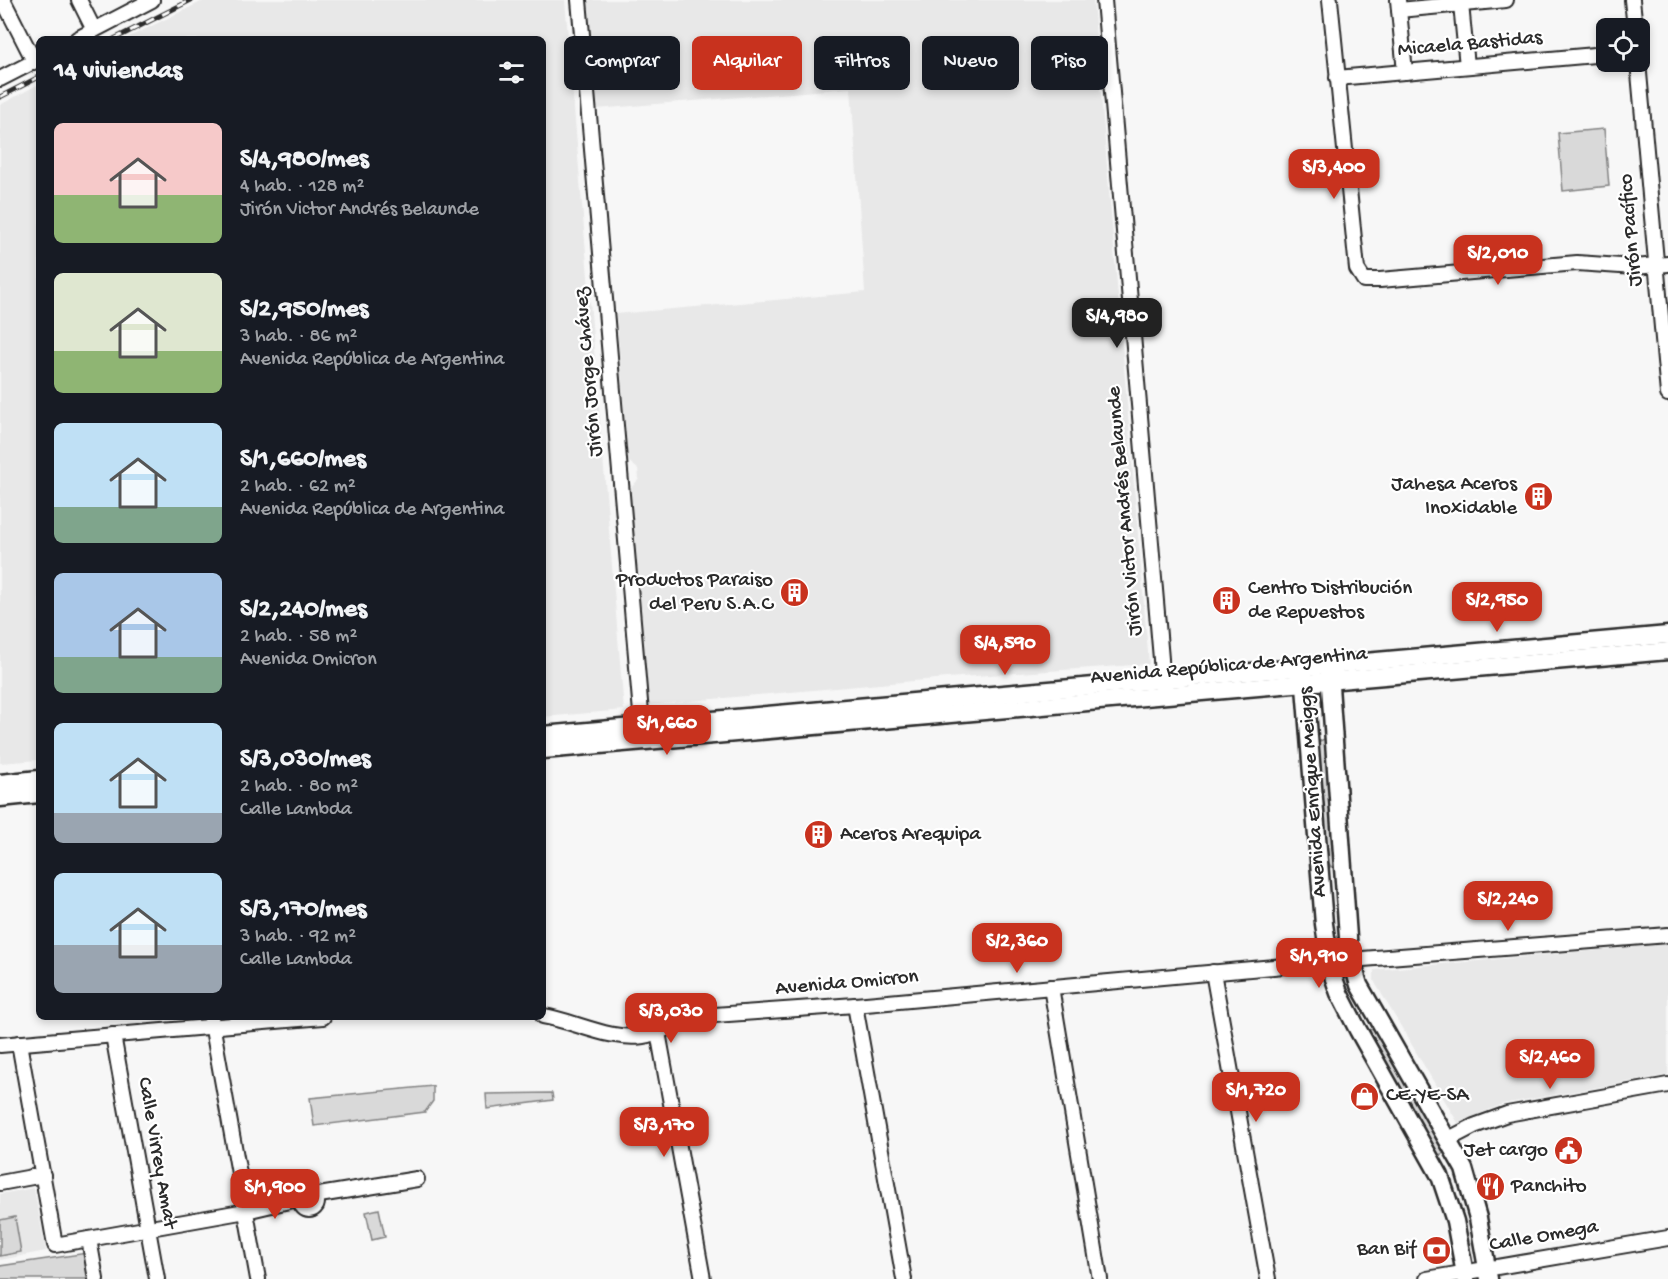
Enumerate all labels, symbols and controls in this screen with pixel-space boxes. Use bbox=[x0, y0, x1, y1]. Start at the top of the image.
map controls bbox=[1596, 18, 1650, 72]
button: locate bbox=[1596, 18, 1650, 72]
street label: Micaela Bastidas bbox=[1397, 26, 1545, 64]
chip: Comprar bbox=[564, 36, 680, 90]
chip: Alquilar bbox=[692, 36, 802, 90]
chip: Filtros bbox=[814, 36, 910, 90]
chip: Nuevo bbox=[922, 36, 1019, 90]
chip: Piso bbox=[1031, 36, 1108, 90]
icon: filters bbox=[495, 56, 528, 89]
text: 14 viviendas bbox=[54, 57, 182, 88]
text: S/4,980/mes bbox=[240, 145, 369, 176]
icon: home bbox=[102, 147, 174, 219]
pin: S/3,400 bbox=[1279, 149, 1389, 200]
text: S/3,400 bbox=[1303, 157, 1365, 180]
street label: Jirón Pacífico bbox=[1615, 173, 1649, 287]
text: 4 hab. · 128 m² bbox=[240, 176, 364, 199]
text: Jirón Victor Andrés Belaunde bbox=[240, 199, 479, 222]
pin: S/2,010 bbox=[1443, 235, 1553, 286]
text: S/2,010 bbox=[1468, 243, 1528, 266]
street label: Jirón Jorge Chávez bbox=[570, 286, 610, 458]
text: S/2,950/mes bbox=[240, 295, 368, 326]
icon: home bbox=[102, 297, 174, 369]
pin: S/4,980 bbox=[1062, 298, 1172, 349]
text: S/4,980 bbox=[1086, 306, 1148, 329]
text: 3 hab. · 86 m² bbox=[240, 326, 358, 349]
text: Avenida República de Argentina bbox=[240, 349, 504, 372]
street label: Jirón Victor Andrés Belaunde bbox=[1103, 384, 1149, 637]
text: S/1,660/mes bbox=[240, 445, 366, 476]
icon: home bbox=[102, 447, 174, 519]
place label: Jahesa Aceros Inoxidable bbox=[1391, 473, 1518, 522]
text: 2 hab. · 62 m² bbox=[240, 476, 356, 499]
building icon: Jahesa Aceros Inoxidable bbox=[1522, 481, 1554, 513]
text: Avenida República de Argentina bbox=[240, 499, 504, 522]
place label: Productos Paraiso del Peru S.A.C bbox=[615, 569, 775, 618]
building icon: Productos Paraiso del Peru S.A.C bbox=[778, 577, 810, 609]
place label: Centro Distribución de Repuestos bbox=[1248, 577, 1412, 626]
pin: S/2,950 bbox=[1442, 582, 1552, 633]
building icon: Centro Distribución de Repuestos bbox=[1211, 585, 1243, 617]
text: S/2,950 bbox=[1466, 590, 1528, 613]
text: S/2,240/mes bbox=[240, 595, 367, 626]
icon: home bbox=[102, 597, 174, 669]
pin: S/4,590 bbox=[950, 625, 1060, 676]
text: 2 hab. · 58 m² bbox=[240, 626, 357, 649]
text: S/4,590 bbox=[974, 633, 1036, 656]
street label: Avenida República de Argentina bbox=[1090, 642, 1370, 692]
text: Avenida Omicron bbox=[240, 649, 377, 672]
street label: Avenida Enrique Meiggs bbox=[1294, 685, 1334, 898]
pin: S/1,660 bbox=[612, 705, 722, 756]
text: S/1,660 bbox=[637, 713, 697, 736]
text: S/3,030/mes bbox=[240, 745, 371, 776]
icon: home bbox=[102, 747, 174, 819]
text: 2 hab. · 80 m² bbox=[240, 776, 358, 799]
text: Calle Lambda bbox=[240, 799, 352, 822]
building icon: Aceros Arequipa bbox=[803, 819, 835, 851]
place label: Aceros Arequipa bbox=[840, 823, 982, 848]
pin: S/2,240 bbox=[1453, 881, 1563, 932]
text: S/2,240 bbox=[1478, 889, 1538, 912]
text: S/3,170/mes bbox=[240, 895, 366, 926]
icon: home bbox=[102, 897, 174, 969]
pin: S/2,360 bbox=[962, 923, 1072, 974]
text: 3 hab. · 92 m² bbox=[240, 926, 356, 949]
text: S/2,360 bbox=[986, 931, 1048, 954]
pin: S/1,910 bbox=[1264, 938, 1374, 989]
text: S/1,910 bbox=[1290, 946, 1348, 969]
text: Calle Lambda bbox=[240, 949, 352, 972]
street label: Avenida Omicron bbox=[774, 965, 920, 1003]
pin: S/3,030 bbox=[616, 993, 726, 1044]
text: S/3,030 bbox=[639, 1001, 703, 1024]
pin: S/2,460 bbox=[1495, 1039, 1605, 1090]
text: S/2,460 bbox=[1519, 1047, 1581, 1070]
pin: S/1,720 bbox=[1201, 1072, 1311, 1123]
street label: Calle Virrey Amat bbox=[130, 1076, 182, 1233]
text: S/1,720 bbox=[1226, 1080, 1286, 1103]
shop icon: CE-YE-SA bbox=[1349, 1080, 1381, 1112]
place label: CE-YE-SA bbox=[1386, 1084, 1470, 1109]
pin: S/3,170 bbox=[609, 1107, 719, 1158]
text: S/3,170 bbox=[634, 1115, 694, 1138]
public building icon: Jet cargo bbox=[1553, 1135, 1585, 1167]
place label: Jet cargo bbox=[1463, 1139, 1548, 1164]
pin: S/1,900 bbox=[220, 1169, 330, 1220]
restaurant icon: Panchito bbox=[1474, 1171, 1506, 1203]
place label: Panchito bbox=[1510, 1175, 1587, 1200]
text: S/1,900 bbox=[244, 1177, 306, 1200]
street label: Calle Omega bbox=[1488, 1215, 1602, 1259]
bank icon: Ban Bif bbox=[1421, 1234, 1453, 1266]
place label: Ban Bif bbox=[1356, 1238, 1418, 1263]

